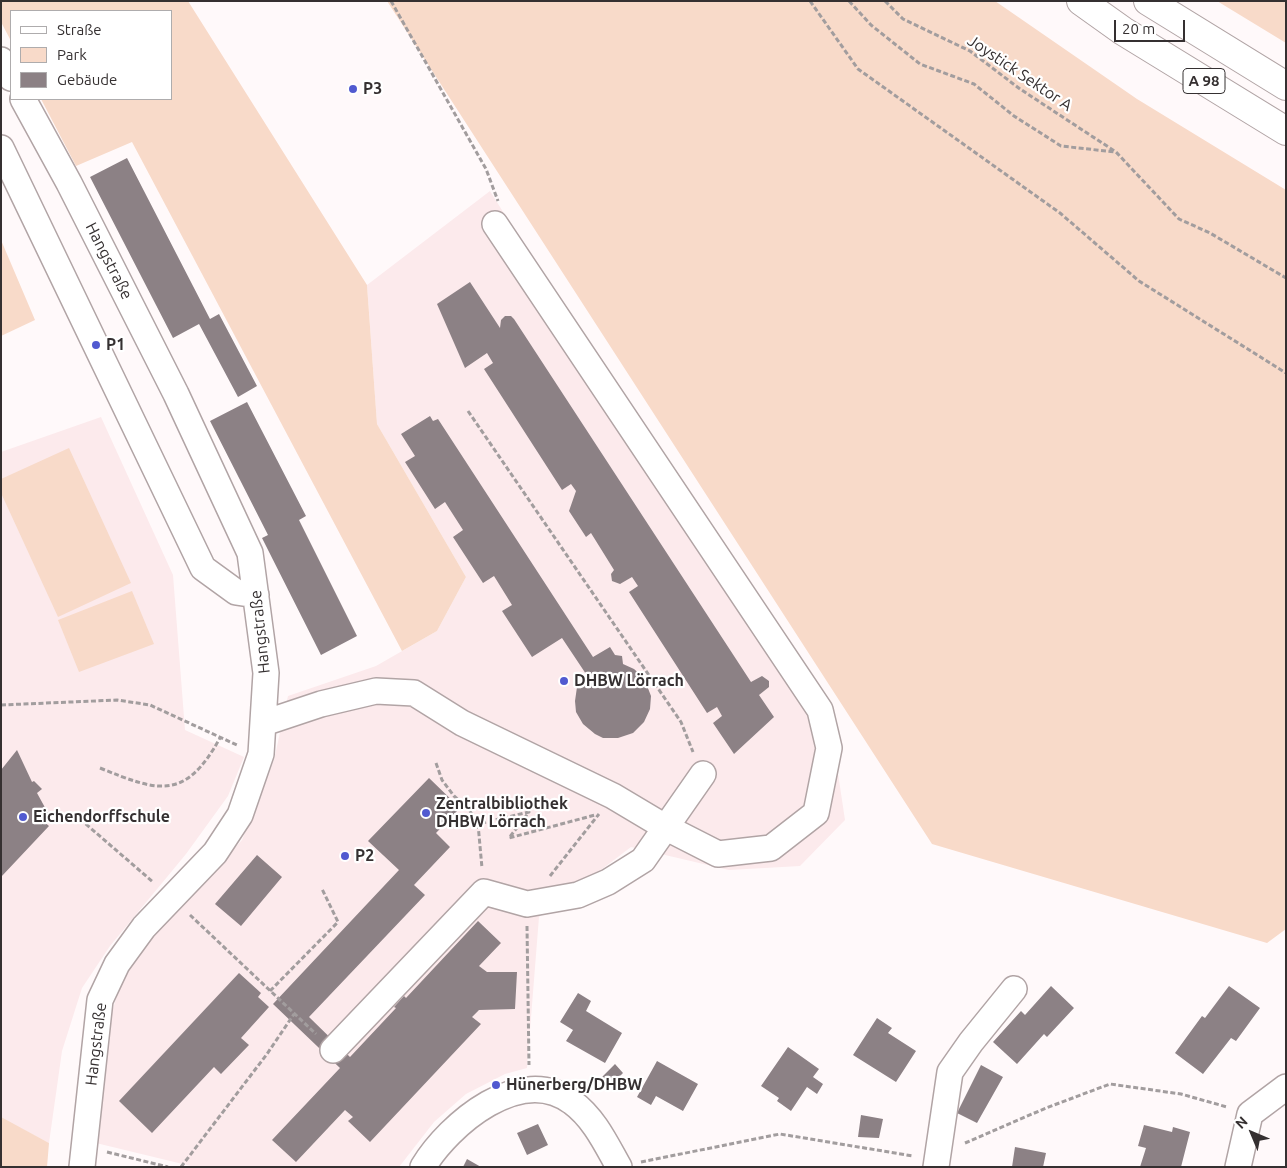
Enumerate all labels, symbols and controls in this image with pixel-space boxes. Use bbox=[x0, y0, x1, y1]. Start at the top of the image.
legend bbox=[10, 10, 172, 100]
scale bar bbox=[1117, 10, 1188, 42]
text: 20 m bbox=[1122, 20, 1155, 37]
text: Straße bbox=[57, 21, 101, 38]
street label: Joystick Sektor A bbox=[964, 31, 1076, 115]
text: Park bbox=[57, 46, 87, 63]
road number: A 98 bbox=[1183, 68, 1225, 94]
text: Gebäude bbox=[57, 71, 117, 88]
place label: P3 bbox=[363, 79, 382, 99]
marker: P3 bbox=[347, 83, 359, 95]
street label: Hangstraße bbox=[81, 219, 137, 303]
place label: P1 bbox=[106, 335, 125, 355]
marker: P1 bbox=[90, 339, 102, 351]
street label: Hangstraße bbox=[246, 589, 274, 675]
place label: DHBW Lörrach bbox=[574, 671, 684, 691]
marker: DHBW Lörrach bbox=[558, 675, 570, 687]
place label: Zentralbibliothek DHBW Lörrach bbox=[436, 794, 568, 832]
place label: Eichendorffschule bbox=[33, 807, 170, 827]
marker: Zentralbibliothek DHBW Lörrach bbox=[420, 807, 432, 819]
marker: Eichendorffschule bbox=[17, 811, 29, 823]
place label: P2 bbox=[355, 846, 374, 866]
marker: P2 bbox=[339, 850, 351, 862]
street label: Hangstraße bbox=[81, 1001, 111, 1087]
place label: Hünerberg/DHBW bbox=[506, 1075, 642, 1095]
marker: Hünerberg/DHBW bbox=[490, 1079, 502, 1091]
north arrow bbox=[1227, 1108, 1277, 1158]
text: N bbox=[1232, 1113, 1251, 1132]

